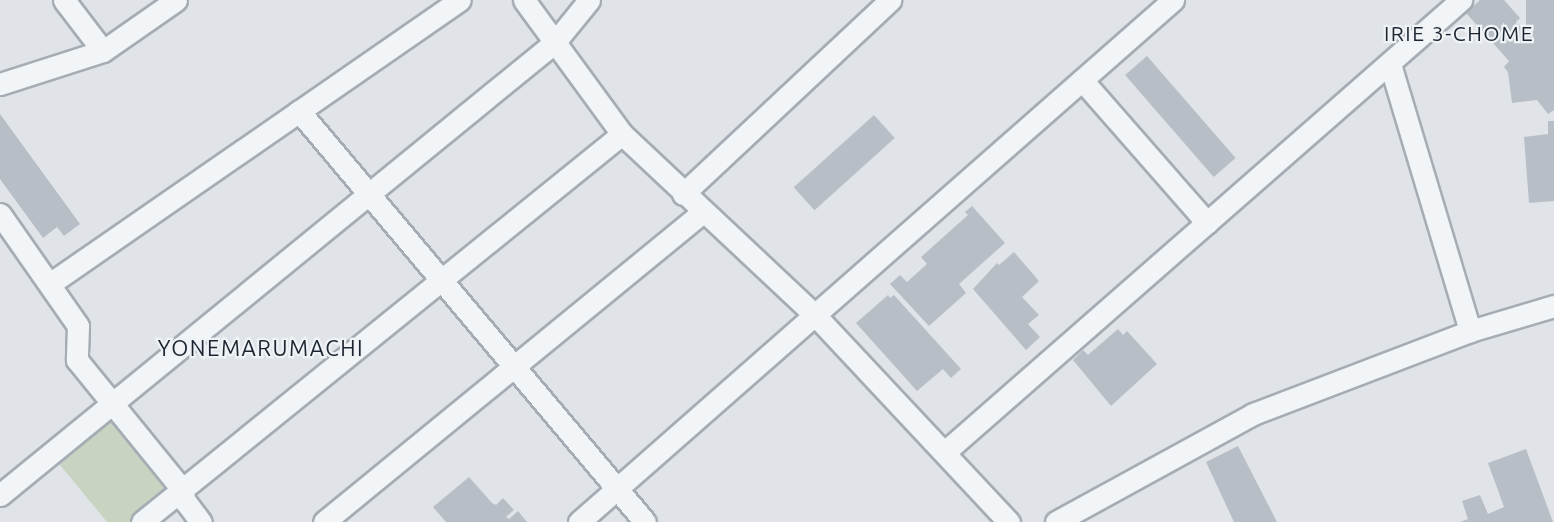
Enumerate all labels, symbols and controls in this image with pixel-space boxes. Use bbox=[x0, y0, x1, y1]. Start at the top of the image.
district label: IRIE 3-CHOME bbox=[1384, 20, 1534, 46]
district label: YONEMARUMACHI bbox=[158, 335, 364, 361]

